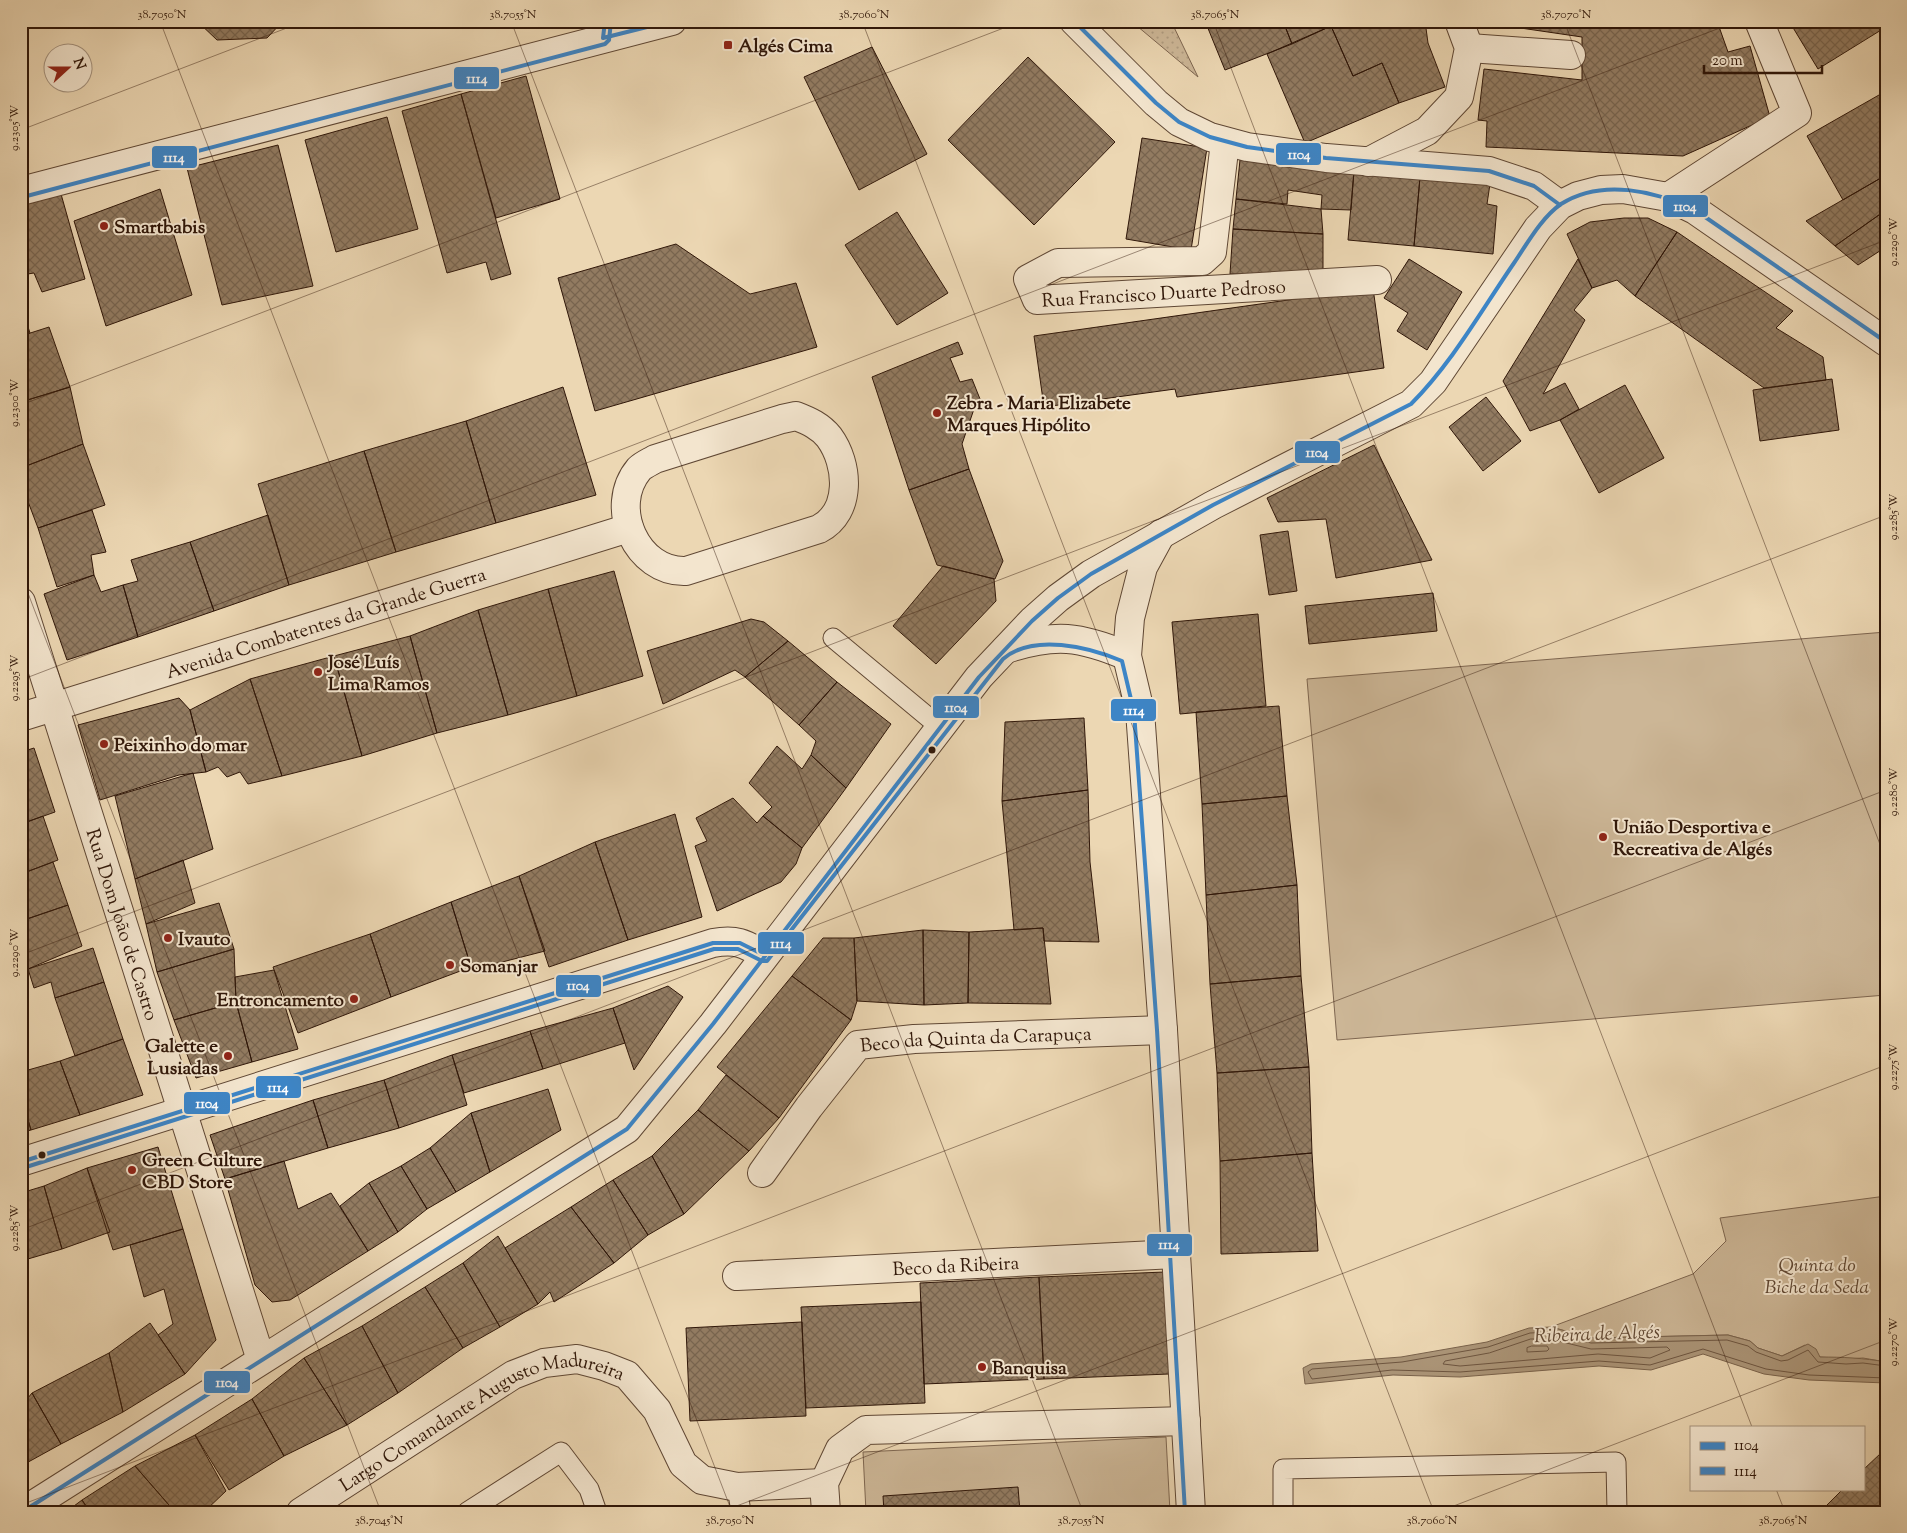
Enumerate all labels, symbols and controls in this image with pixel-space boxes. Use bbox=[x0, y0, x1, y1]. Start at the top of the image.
text: 38.7050°N bbox=[138, 6, 187, 24]
text: 38.7055°N bbox=[490, 6, 537, 24]
text: 38.7060°N bbox=[839, 6, 890, 24]
text: 38.7065°N bbox=[1191, 6, 1240, 24]
text: 38.7070°N bbox=[1541, 6, 1592, 24]
place label: Algés Cima bbox=[738, 34, 833, 61]
marker: Algés Cima bbox=[722, 39, 734, 51]
north arrow bbox=[42, 42, 92, 92]
scale bar bbox=[1704, 42, 1822, 74]
text: 20 m bbox=[1712, 51, 1743, 72]
text: N bbox=[67, 55, 90, 73]
line badge: 1114 bbox=[453, 66, 500, 90]
text: 1114 bbox=[466, 70, 488, 90]
text: 9.2305°W bbox=[6, 104, 24, 151]
line badge: 1104 bbox=[1275, 142, 1322, 166]
line badge: 1114 bbox=[151, 145, 198, 169]
text: 1104 bbox=[1287, 146, 1311, 166]
text: 1114 bbox=[163, 149, 185, 169]
line badge: 1104 bbox=[1662, 194, 1709, 218]
text: 1104 bbox=[1673, 198, 1697, 218]
place label: Smartbabis bbox=[114, 215, 206, 242]
text: 9.2290°W bbox=[1885, 217, 1903, 266]
marker: Smartbabis bbox=[98, 220, 110, 232]
street label: Rua Francisco Duarte Pedroso bbox=[1041, 274, 1287, 316]
text: 9.2300°W bbox=[6, 378, 24, 427]
place label: Zebra - Maria Elizabete Marques Hipólito bbox=[947, 391, 1131, 440]
marker: Zebra - Maria Elizabete Marques Hipólito bbox=[931, 407, 943, 419]
line badge: 1104 bbox=[1294, 440, 1341, 464]
text: 1104 bbox=[1305, 444, 1329, 464]
text: 9.2285°W bbox=[1885, 493, 1903, 540]
street label: Avenida Combatentes da Grande Guerra bbox=[163, 562, 490, 687]
place label: José Luís Lima Ramos bbox=[326, 650, 430, 699]
text: 9.2295°W bbox=[6, 654, 24, 701]
marker: José Luís Lima Ramos bbox=[312, 666, 324, 678]
line badge: 1104 bbox=[932, 695, 980, 719]
line badge: 1114 bbox=[1110, 698, 1157, 722]
text: 1104 bbox=[944, 699, 968, 719]
text: 1114 bbox=[1123, 702, 1145, 722]
place label: Peixinho do mar bbox=[114, 733, 248, 760]
marker: Peixinho do mar bbox=[98, 738, 110, 750]
unlabelled marker bbox=[927, 745, 937, 755]
text: 9.2280°W bbox=[1885, 767, 1903, 816]
place label: União Desportiva e Recreativa de Algés bbox=[1613, 815, 1773, 864]
street label: Rua Dom João de Castro bbox=[78, 826, 164, 1024]
marker: União Desportiva e Recreativa de Algés bbox=[1597, 831, 1609, 843]
place label: Ivauto bbox=[178, 927, 231, 954]
text: 9.2290°W bbox=[6, 928, 24, 977]
line badge: 1114 bbox=[757, 931, 805, 955]
marker: Ivauto bbox=[162, 932, 174, 944]
text: 1114 bbox=[770, 935, 792, 955]
place label: Somanjar bbox=[460, 954, 539, 981]
marker: Somanjar bbox=[444, 959, 456, 971]
line badge: 1104 bbox=[555, 974, 602, 998]
text: 1104 bbox=[566, 977, 590, 997]
place label: Entroncamento bbox=[217, 988, 345, 1015]
marker: Entroncamento bbox=[348, 993, 360, 1005]
street label: Beco da Quinta da Carapuça bbox=[859, 1022, 1092, 1061]
place label: Galette e Lusiadas bbox=[145, 1034, 219, 1083]
text: 9.2275°W bbox=[1885, 1043, 1903, 1090]
marker: Galette e Lusiadas bbox=[222, 1050, 234, 1062]
line badge: 1114 bbox=[255, 1075, 302, 1099]
text: 1114 bbox=[267, 1079, 289, 1099]
line badge: 1104 bbox=[183, 1091, 231, 1115]
text: 1104 bbox=[195, 1095, 219, 1115]
place label: Green Culture CBD Store bbox=[142, 1148, 262, 1197]
unlabelled marker bbox=[37, 1150, 47, 1160]
marker: Green Culture CBD Store bbox=[126, 1164, 138, 1176]
text: 9.2285°W bbox=[6, 1204, 24, 1251]
line badge: 1114 bbox=[1146, 1233, 1193, 1257]
text: 1114 bbox=[1158, 1236, 1180, 1256]
street label: Beco da Ribeira bbox=[892, 1251, 1020, 1284]
park label: Quinta do Biche da Seda bbox=[1765, 1253, 1869, 1302]
text: 9.2270°W bbox=[1885, 1317, 1903, 1366]
water label: Ribeira de Algés bbox=[1534, 1319, 1661, 1352]
street label: Largo Comandante Augusto Madureira bbox=[335, 1348, 628, 1500]
place label: Banquisa bbox=[992, 1356, 1067, 1383]
marker: Banquisa bbox=[976, 1361, 988, 1373]
line badge: 1104 bbox=[203, 1370, 251, 1394]
text: 1104 bbox=[215, 1374, 239, 1394]
legend bbox=[1690, 1426, 1864, 1490]
text: 1104 bbox=[1734, 1436, 1759, 1457]
text: 1114 bbox=[1734, 1462, 1757, 1483]
text: 38.7045°N bbox=[355, 1512, 403, 1530]
text: 38.7050°N bbox=[706, 1512, 755, 1530]
text: 38.7055°N bbox=[1058, 1512, 1105, 1530]
text: 38.7060°N bbox=[1407, 1512, 1458, 1530]
text: 38.7065°N bbox=[1759, 1512, 1808, 1530]

